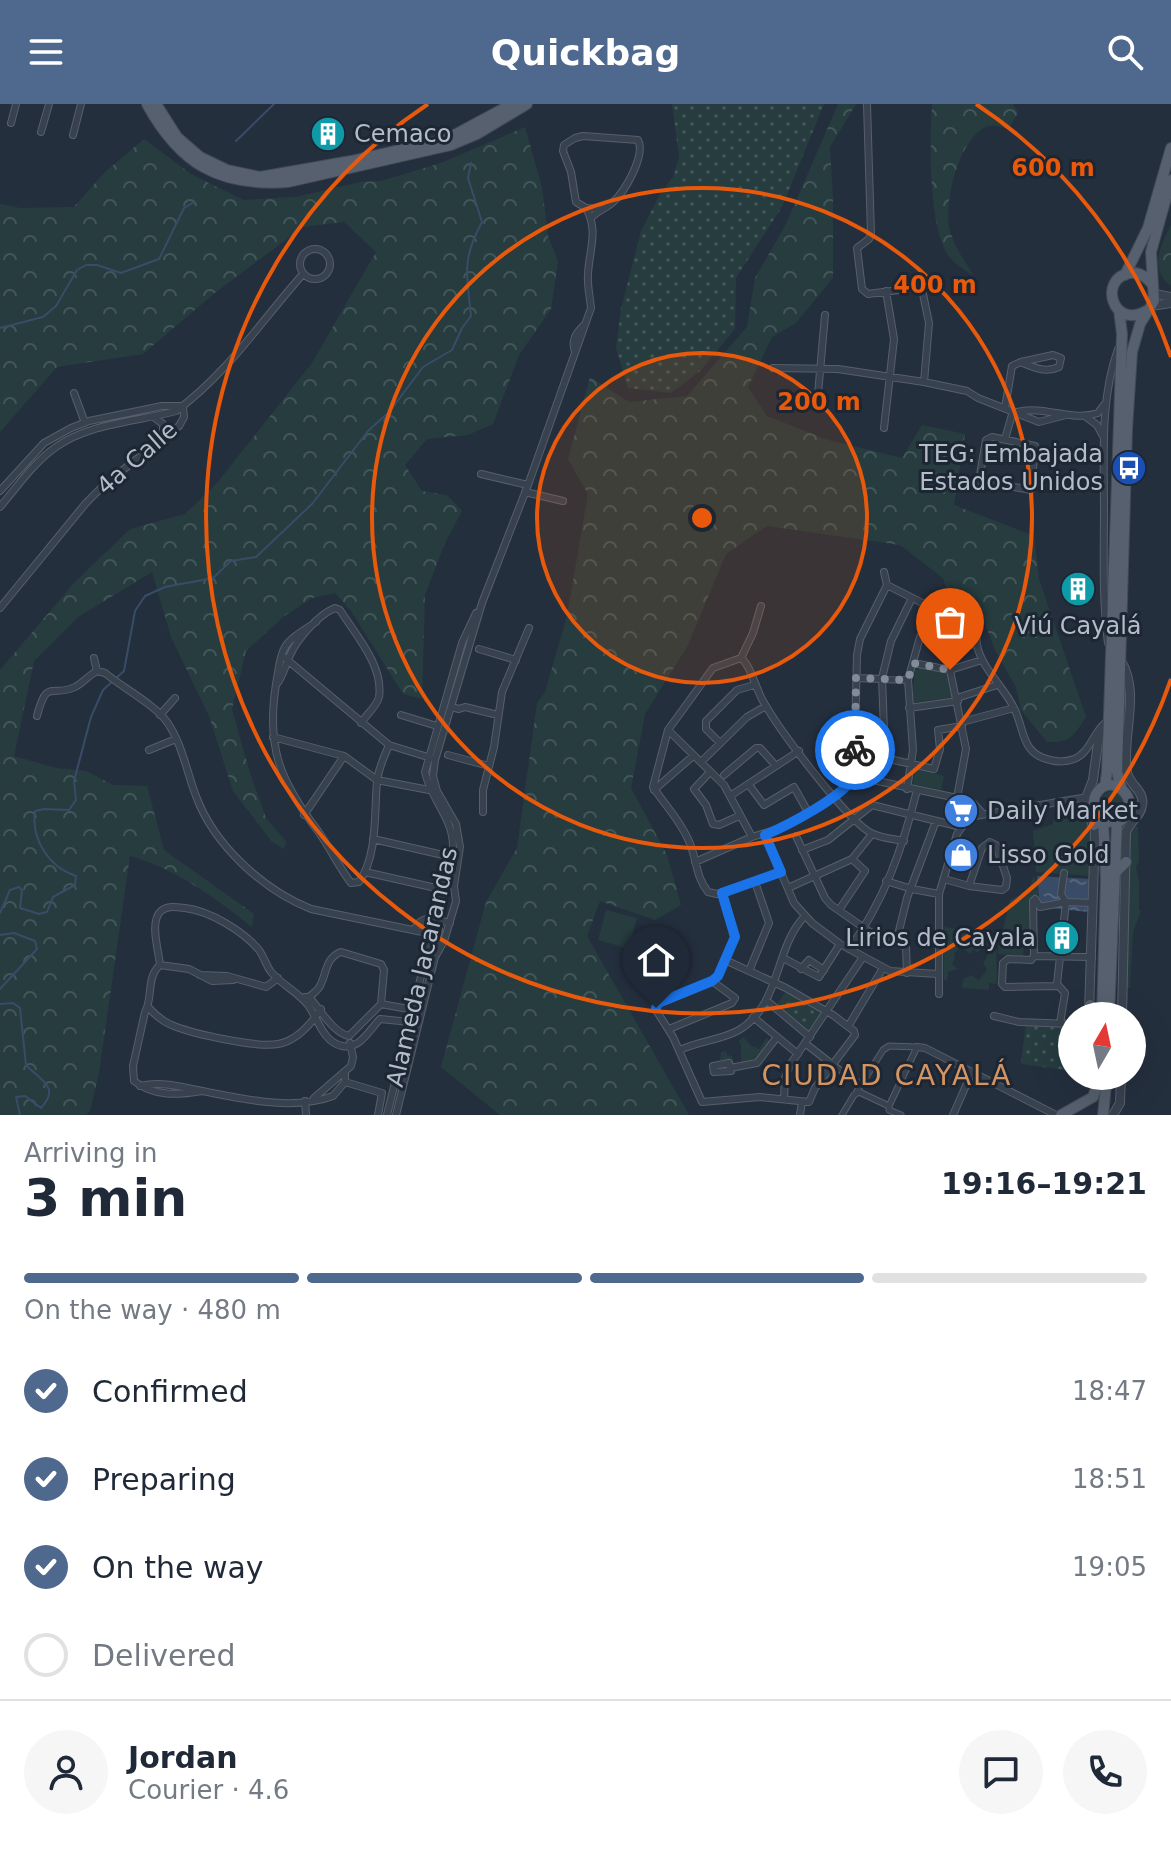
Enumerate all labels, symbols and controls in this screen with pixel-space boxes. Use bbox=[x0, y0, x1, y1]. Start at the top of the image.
icon: menu bbox=[24, 30, 68, 74]
icon: search bbox=[1103, 30, 1147, 74]
text: Quickbag bbox=[491, 32, 680, 73]
building icon: Cemaco bbox=[309, 115, 347, 153]
place label: Cemaco bbox=[354, 120, 452, 148]
text: 600 m bbox=[1011, 154, 1095, 182]
text: 400 m bbox=[893, 271, 977, 299]
text: 200 m bbox=[777, 388, 861, 416]
street label: 4a Calle bbox=[91, 416, 183, 500]
place label: TEG: Embajada Estados Unidos bbox=[918, 440, 1103, 496]
bus stop icon: TEG: Embajada Estados Unidos bbox=[1110, 449, 1148, 487]
centre of rings bbox=[688, 504, 716, 532]
building icon: Viú Cayalá bbox=[1059, 570, 1097, 608]
pin bbox=[916, 588, 984, 670]
icon: bag bbox=[928, 600, 972, 644]
place label: Viú Cayalá bbox=[1014, 612, 1142, 640]
courier bbox=[815, 710, 895, 790]
icon: bike bbox=[833, 728, 877, 772]
supermarket icon: Daily Market bbox=[942, 792, 980, 830]
place label: Daily Market bbox=[987, 797, 1138, 825]
shop icon: Lisso Gold bbox=[942, 836, 980, 874]
place label: Lisso Gold bbox=[987, 841, 1110, 869]
street label: Alameda Jacarandas bbox=[381, 844, 463, 1090]
building icon: Lirios de Cayala bbox=[1043, 919, 1081, 957]
place label: Lirios de Cayala bbox=[845, 924, 1036, 952]
pin bbox=[622, 926, 690, 1008]
icon: home bbox=[634, 938, 678, 982]
north arrow bbox=[1058, 1002, 1146, 1090]
map controls bbox=[1058, 1002, 1146, 1090]
district label: CIUDAD CAYALÁ bbox=[762, 1058, 1013, 1092]
text: Arriving in bbox=[24, 1138, 158, 1168]
text: 19:16–19:21 bbox=[941, 1166, 1147, 1201]
text: 3 min bbox=[24, 1168, 187, 1228]
text: On the way · 480 m bbox=[24, 1295, 281, 1325]
icon: check bbox=[24, 1369, 68, 1413]
text: Confirmed bbox=[92, 1374, 248, 1409]
text: 18:47 bbox=[1072, 1376, 1147, 1406]
icon: check bbox=[24, 1457, 68, 1501]
text: Preparing bbox=[92, 1462, 236, 1497]
text: 18:51 bbox=[1072, 1464, 1147, 1494]
icon: check bbox=[24, 1545, 68, 1589]
text: On the way bbox=[92, 1550, 264, 1585]
text: 19:05 bbox=[1072, 1552, 1147, 1582]
text: Delivered bbox=[92, 1638, 236, 1673]
button: person bbox=[24, 1730, 108, 1814]
button: chat bbox=[959, 1730, 1043, 1814]
button: phone bbox=[1063, 1730, 1147, 1814]
text: Jordan bbox=[128, 1740, 238, 1775]
text: Courier · 4.6 bbox=[128, 1775, 289, 1805]

